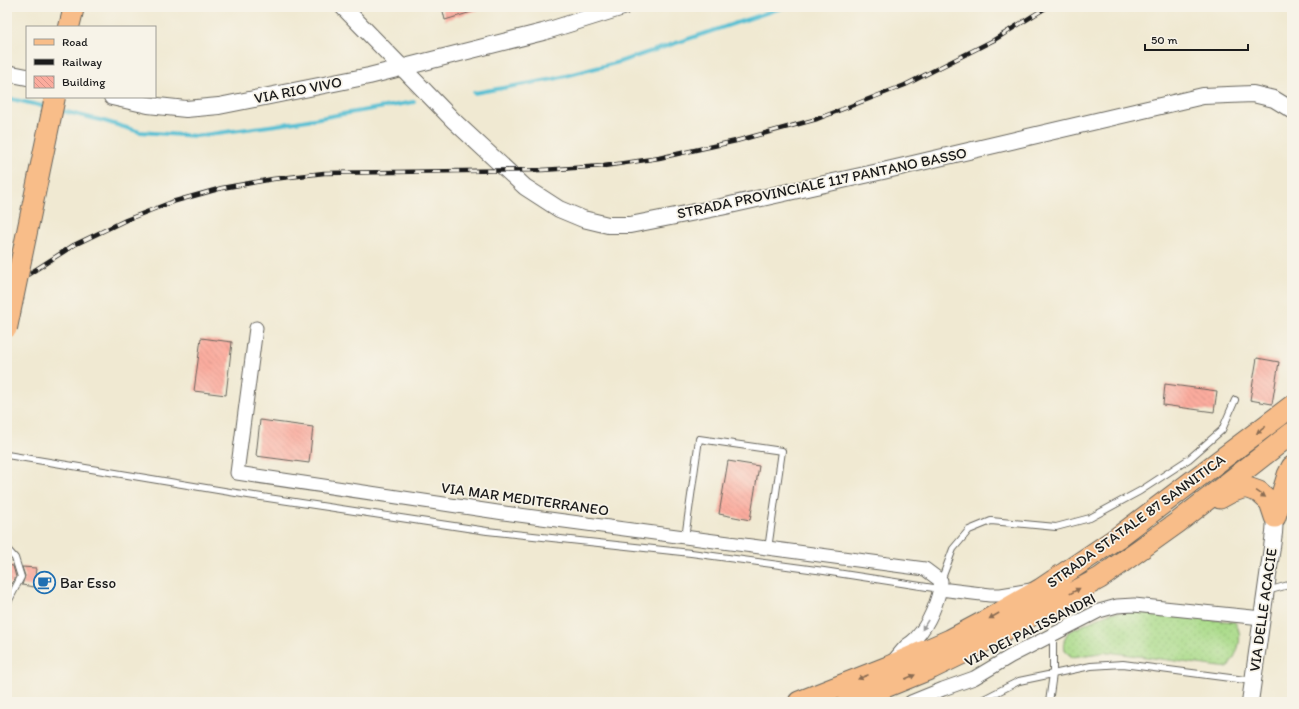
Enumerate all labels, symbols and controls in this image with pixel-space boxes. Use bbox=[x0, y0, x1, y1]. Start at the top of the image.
legend bbox=[26, 26, 156, 98]
scale bar bbox=[1145, 26, 1248, 52]
text: 50 m bbox=[1151, 33, 1177, 47]
text: Road bbox=[62, 35, 88, 49]
text: Railway bbox=[62, 55, 102, 69]
street label: VIA RIO VIVO bbox=[253, 73, 344, 107]
text: Building bbox=[62, 75, 106, 89]
street label: STRADA PROVINCIALE 117 PANTANO BASSO bbox=[675, 143, 969, 223]
one-way arrow bbox=[1256, 426, 1266, 434]
street label: STRADA STATALE 87 SANNITICA bbox=[1043, 450, 1229, 592]
street label: VIA MAR MEDITERRANEO bbox=[440, 478, 610, 520]
one-way arrow bbox=[1255, 490, 1266, 498]
street label: VIA DELLE ACACIE bbox=[1245, 547, 1281, 673]
cafe icon: Bar Esso bbox=[32, 570, 58, 596]
place label: Bar Esso bbox=[60, 574, 116, 592]
one-way arrow bbox=[1070, 588, 1081, 595]
street label: VIA DEI PALISSANDRI bbox=[961, 589, 1099, 671]
one-way arrow bbox=[988, 613, 1000, 620]
one-way arrow bbox=[922, 619, 929, 631]
one-way arrow bbox=[905, 673, 917, 679]
one-way arrow bbox=[858, 674, 869, 680]

